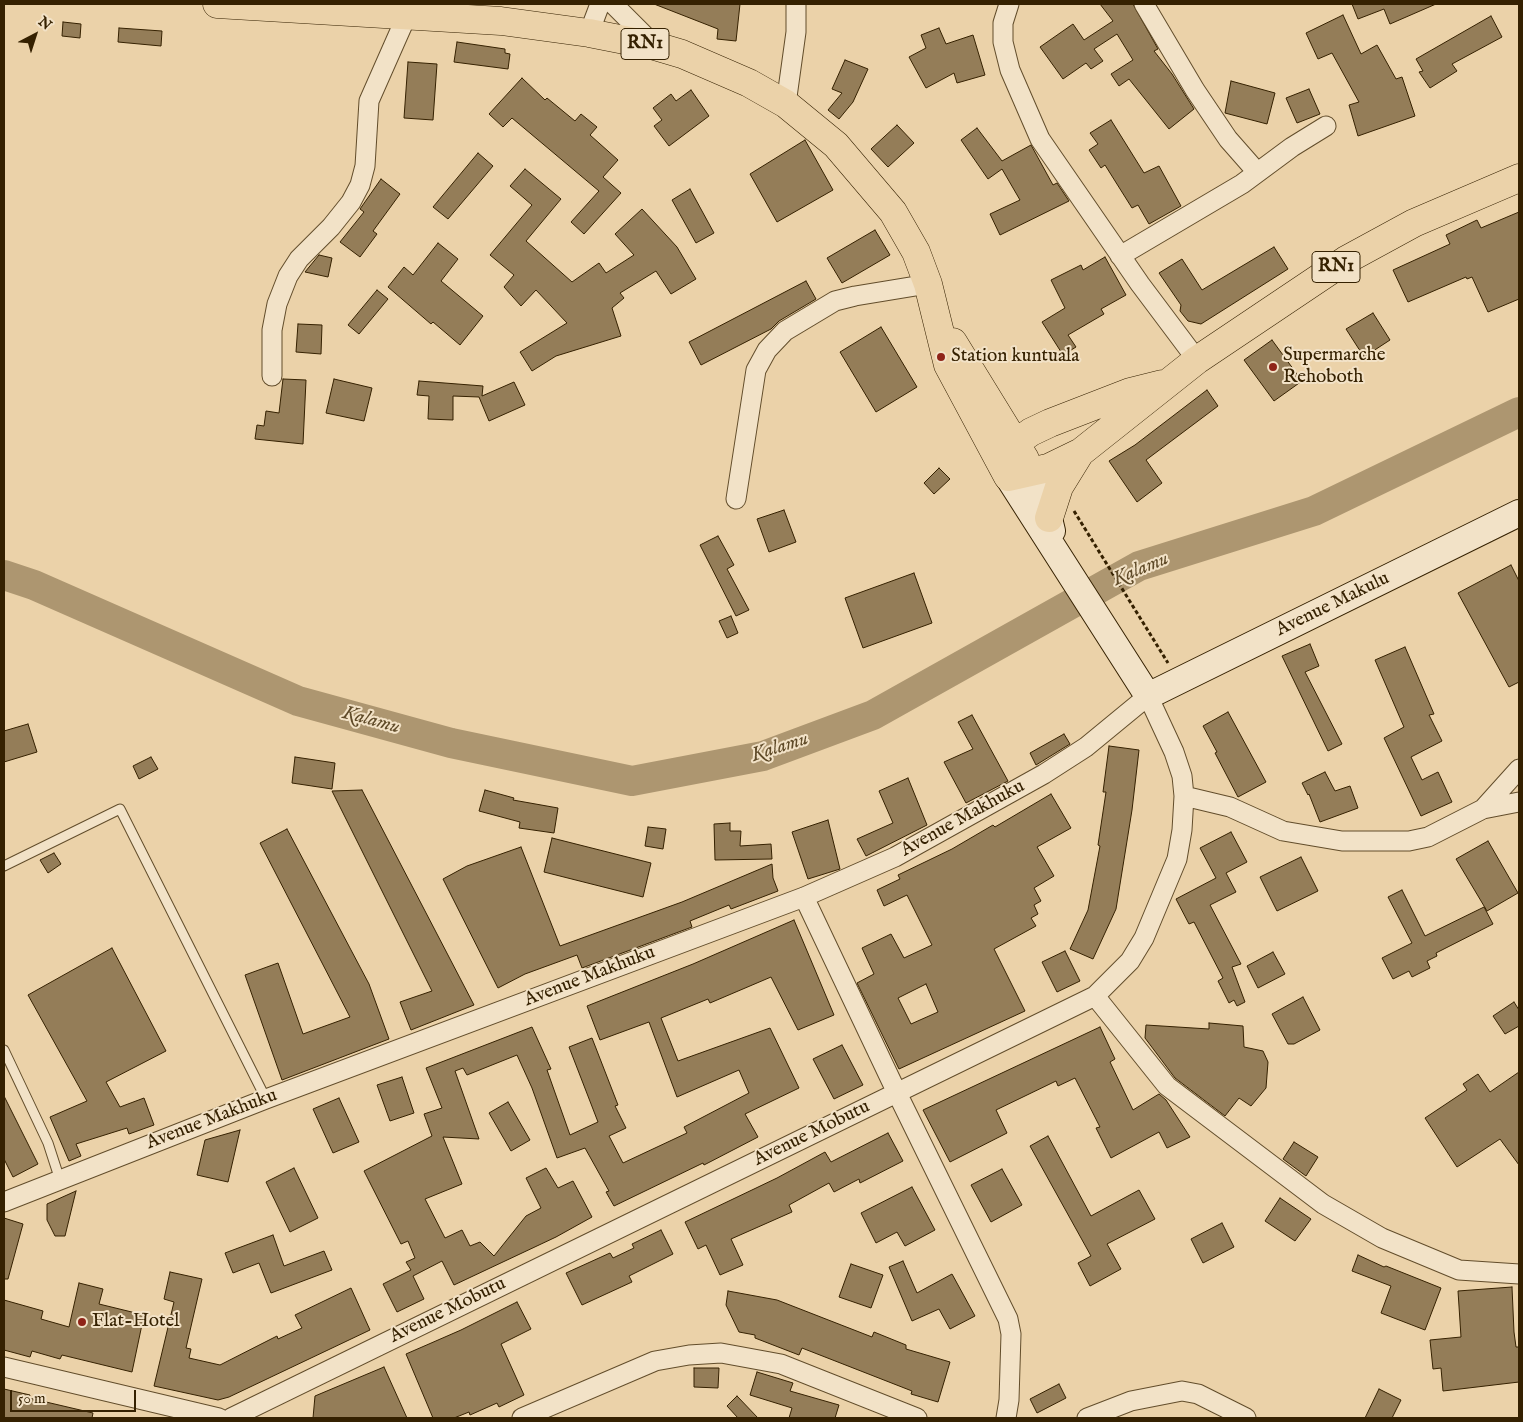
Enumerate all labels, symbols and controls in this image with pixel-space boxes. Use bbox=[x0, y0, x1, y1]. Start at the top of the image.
north arrow bbox=[10, 10, 60, 60]
text: N bbox=[34, 13, 55, 34]
road number: RN1 bbox=[621, 29, 669, 60]
road number: RN1 bbox=[1312, 252, 1360, 282]
place label: Supermarche Rehoboth bbox=[1283, 345, 1385, 389]
place label: Station kuntuala bbox=[951, 346, 1080, 368]
marker: Station kuntuala bbox=[935, 351, 947, 363]
marker: Supermarche Rehoboth bbox=[1267, 361, 1279, 373]
water label: Kalamu bbox=[1109, 548, 1173, 592]
street label: Avenue Makulu bbox=[1273, 568, 1393, 642]
water label: Kalamu bbox=[340, 702, 402, 740]
water label: Kalamu bbox=[748, 728, 812, 768]
street label: Avenue Makhuku bbox=[897, 776, 1029, 862]
street label: Avenue Makhuku bbox=[521, 942, 659, 1012]
street label: Avenue Makhuku bbox=[143, 1085, 281, 1155]
street label: Avenue Mobutu bbox=[750, 1096, 874, 1172]
street label: Avenue Mobutu bbox=[386, 1273, 510, 1349]
place label: Flat-Hotel bbox=[92, 1311, 180, 1333]
marker: Flat-Hotel bbox=[76, 1316, 88, 1328]
scale bar bbox=[12, 1380, 139, 1412]
text: 50 m bbox=[18, 1389, 46, 1408]

